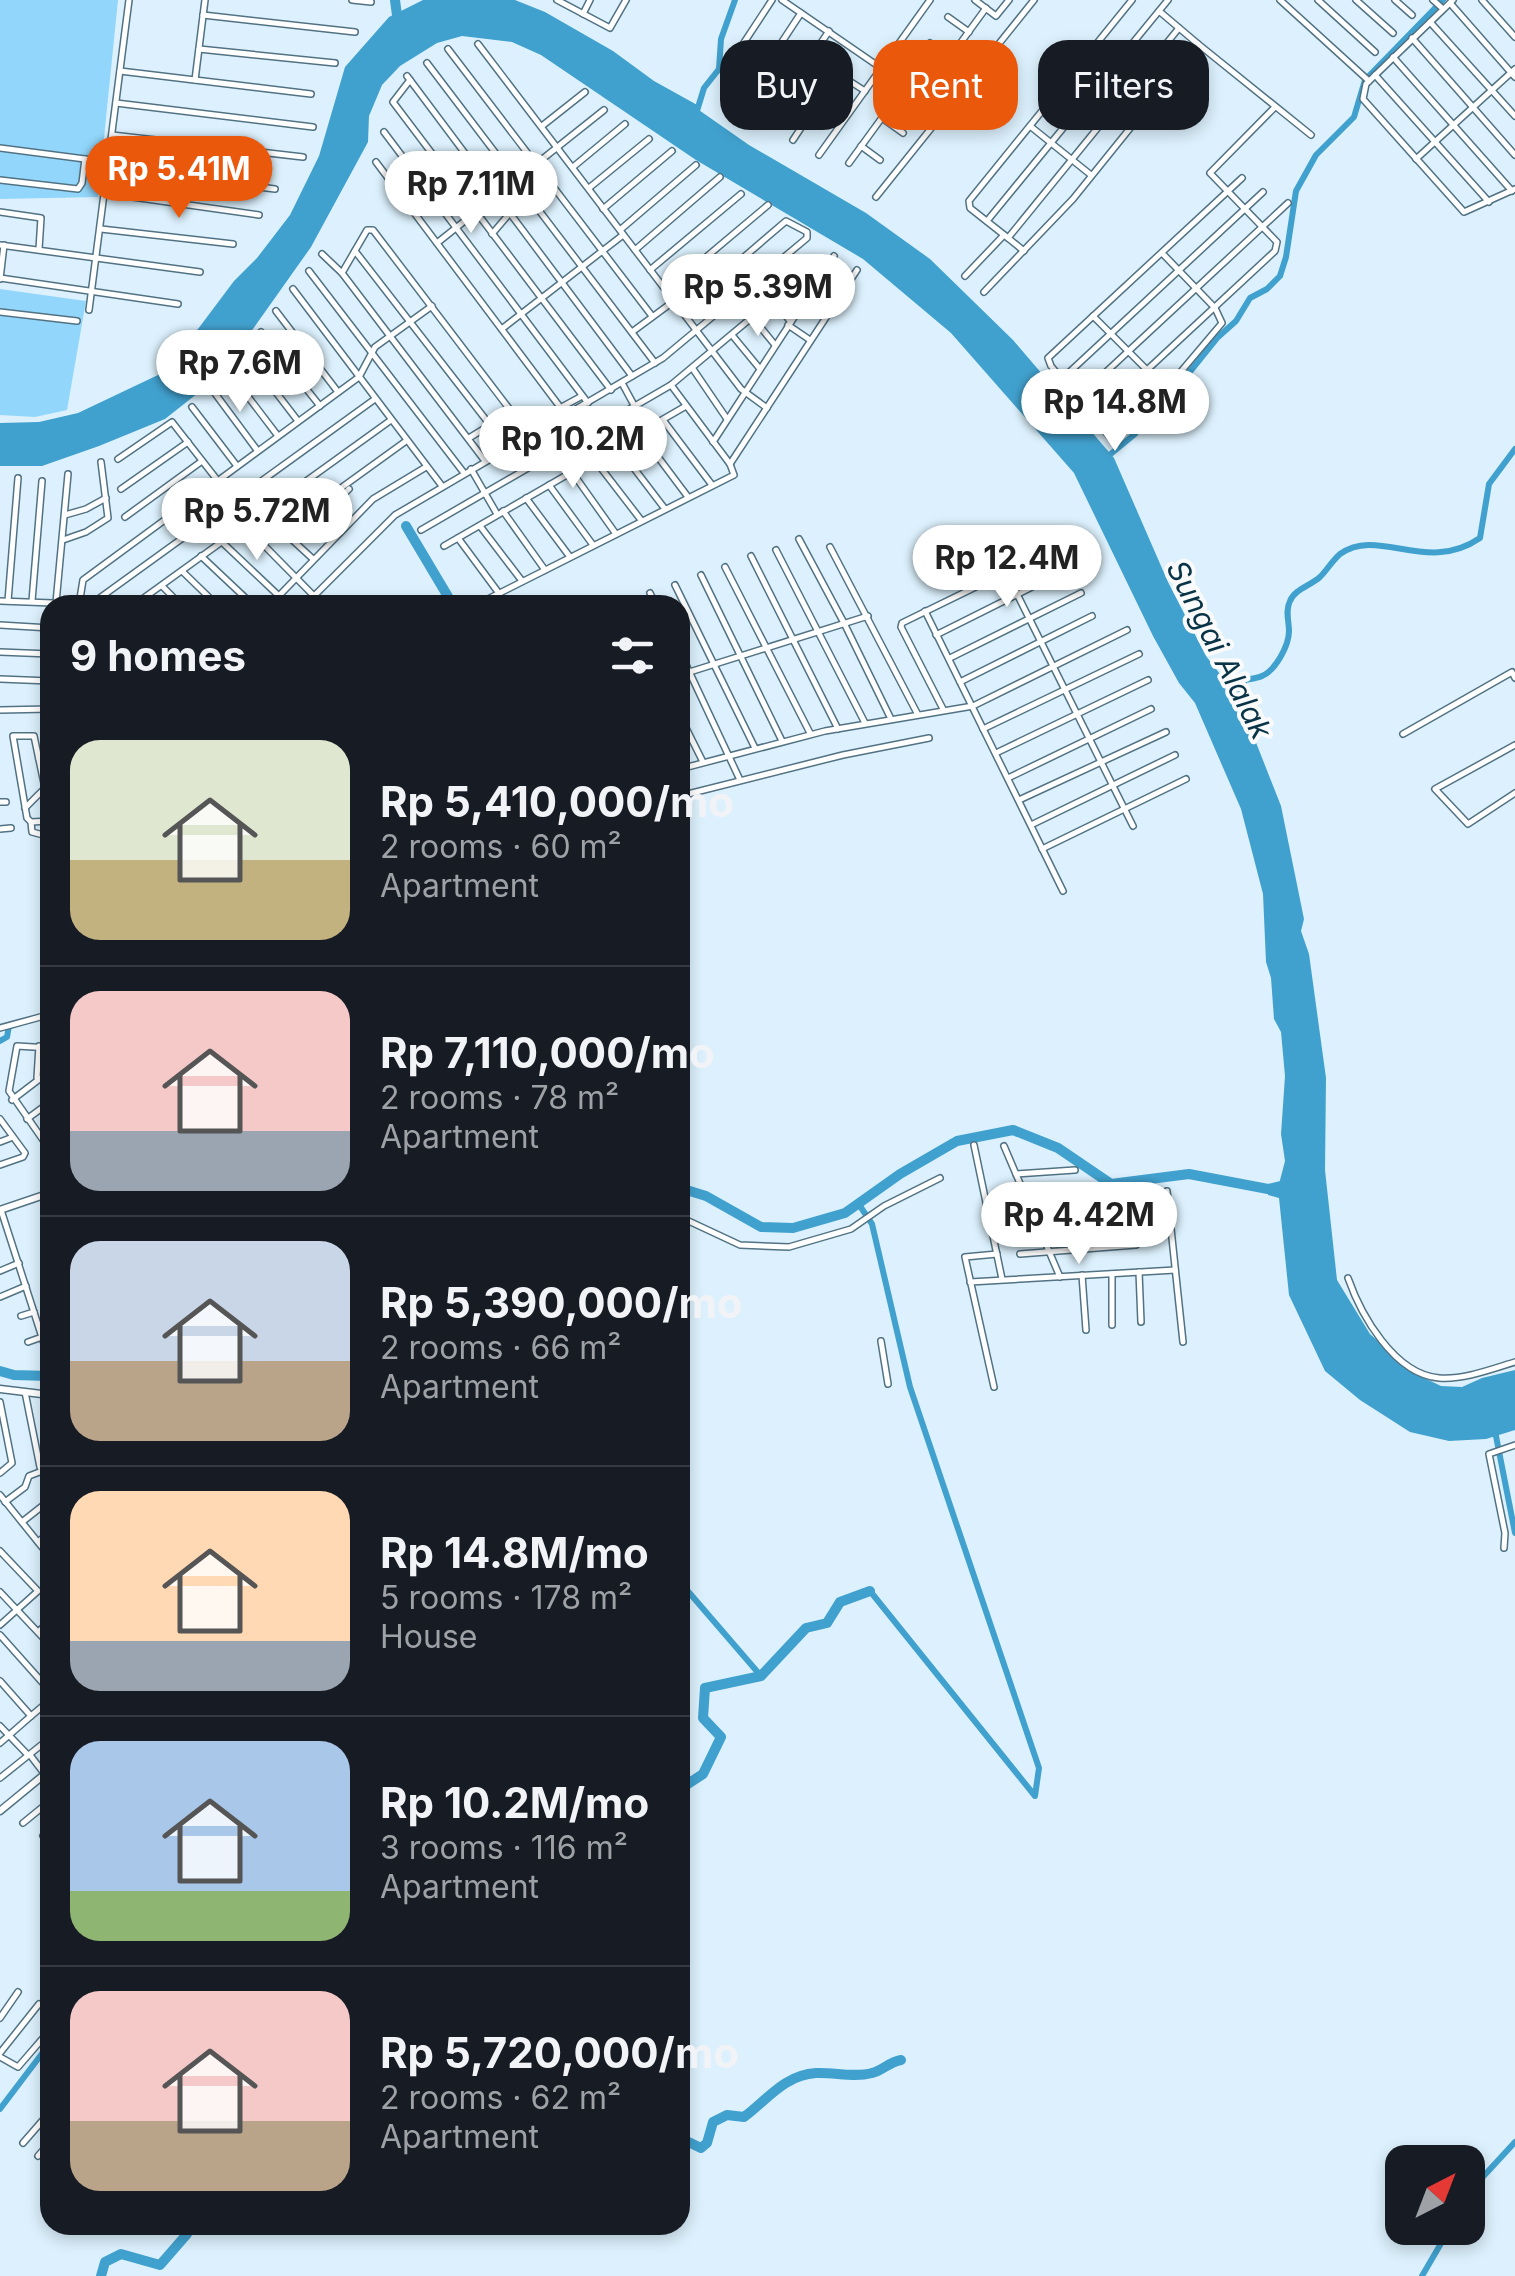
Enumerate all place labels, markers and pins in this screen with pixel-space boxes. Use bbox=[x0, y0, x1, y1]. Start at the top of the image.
pin: Rp 5.41M bbox=[76, 136, 282, 221]
pin: Rp 7.11M bbox=[368, 151, 574, 236]
pin: Rp 5.39M bbox=[655, 254, 861, 339]
pin: Rp 7.6M bbox=[148, 330, 332, 415]
pin: Rp 14.8M bbox=[1012, 369, 1218, 454]
pin: Rp 10.2M bbox=[470, 406, 676, 491]
pin: Rp 5.72M bbox=[154, 478, 360, 563]
pin: Rp 12.4M bbox=[904, 525, 1110, 610]
pin: Rp 4.42M bbox=[976, 1182, 1182, 1267]

